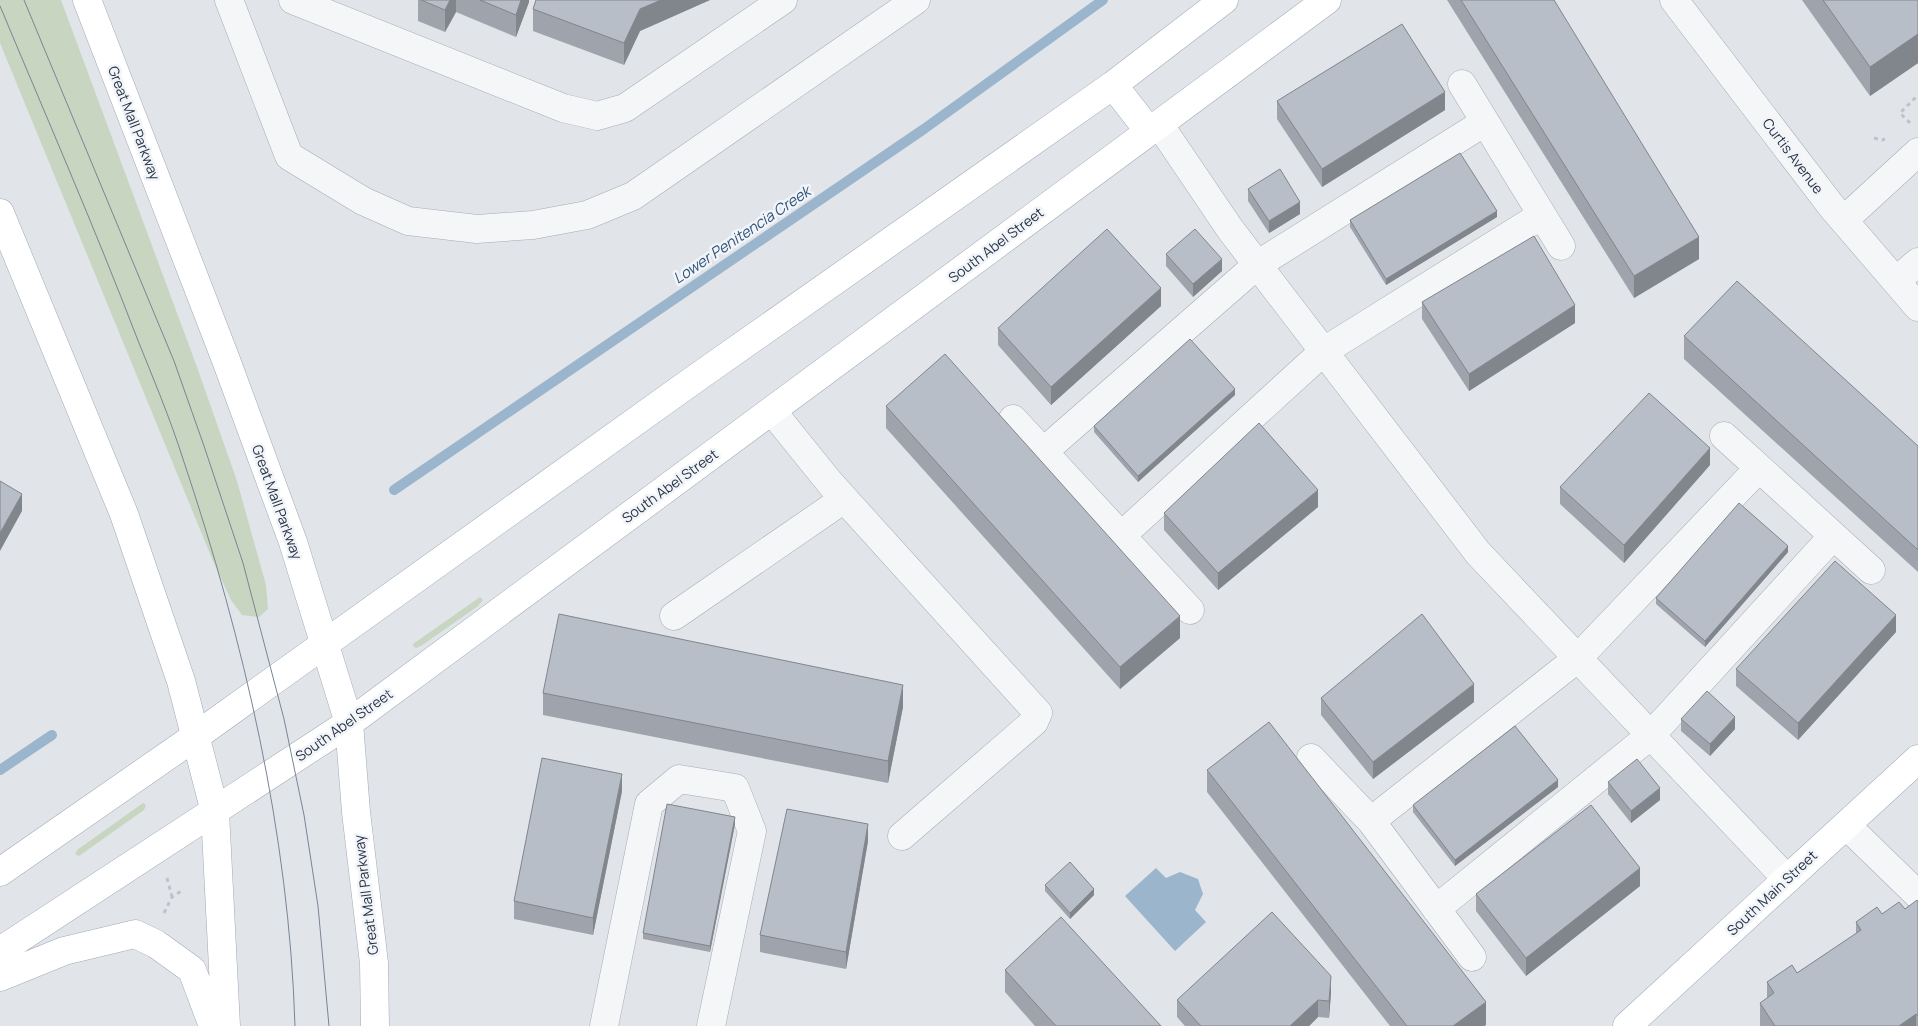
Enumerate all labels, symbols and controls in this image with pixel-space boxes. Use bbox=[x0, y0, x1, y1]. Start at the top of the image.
street label: Great Mall Parkway bbox=[104, 63, 165, 183]
street label: Curtis Avenue bbox=[1759, 114, 1828, 197]
water label: Lower Penitencia Creek bbox=[669, 179, 817, 288]
street label: South Abel Street bbox=[944, 202, 1047, 287]
street label: Great Mall Parkway bbox=[248, 442, 307, 562]
street label: South Abel Street bbox=[618, 444, 722, 527]
street label: South Abel Street bbox=[291, 684, 396, 765]
street label: Great Mall Parkway bbox=[349, 833, 382, 956]
street label: South Main Street bbox=[1722, 846, 1821, 939]

